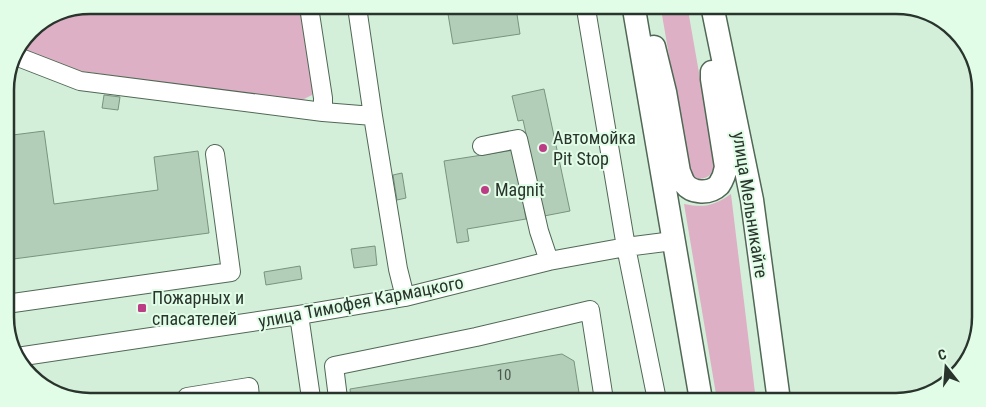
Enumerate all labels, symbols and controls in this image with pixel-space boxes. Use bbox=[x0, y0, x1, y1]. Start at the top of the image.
place label: Автомойка Pit Stop bbox=[553, 127, 636, 169]
street label: улица Мельникайте bbox=[729, 130, 772, 279]
marker: Автомойка Pit Stop bbox=[537, 142, 549, 154]
place label: Magnit bbox=[495, 179, 544, 200]
marker: Magnit bbox=[479, 184, 491, 196]
street label: улица Тимофея Кармацкого bbox=[257, 271, 465, 332]
place label: Пожарных и спасателей bbox=[152, 287, 244, 329]
marker: Пожарных и спасателей bbox=[136, 302, 148, 314]
north arrow bbox=[921, 342, 971, 392]
text: С bbox=[936, 346, 948, 363]
house number: 10 bbox=[497, 366, 511, 384]

